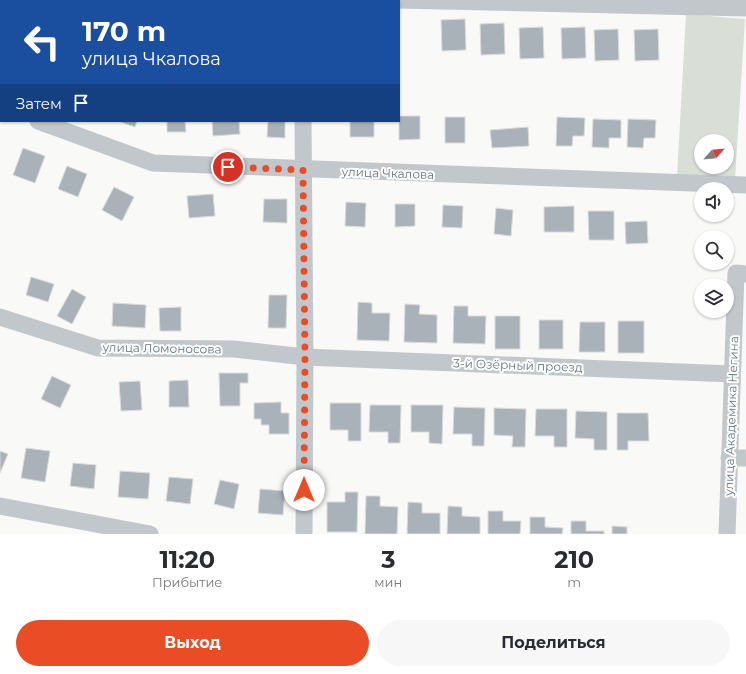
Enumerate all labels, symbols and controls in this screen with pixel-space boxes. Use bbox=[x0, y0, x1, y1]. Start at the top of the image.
text: 170 m bbox=[82, 14, 166, 48]
icon: left bbox=[16, 16, 68, 68]
text: улица Чкалова bbox=[82, 48, 221, 70]
icon: arrive bbox=[70, 92, 92, 114]
text: Затем bbox=[16, 94, 62, 113]
north arrow bbox=[694, 134, 734, 174]
map controls bbox=[694, 134, 734, 318]
pin bbox=[211, 150, 245, 184]
icon: arrive bbox=[217, 156, 239, 178]
street label: улица Чкалова bbox=[340, 164, 435, 182]
button: sound bbox=[694, 182, 734, 222]
button: search bbox=[694, 230, 734, 270]
button: layers bbox=[694, 278, 734, 318]
street label: улица Академика Негина bbox=[721, 336, 741, 497]
street label: улица Ломоносова bbox=[101, 339, 222, 357]
street label: 3-й Озёрный проезд bbox=[453, 355, 583, 375]
position arrow bbox=[283, 469, 325, 511]
text: 11:20 bbox=[159, 545, 215, 574]
text: 3 bbox=[381, 545, 395, 574]
text: 210 bbox=[554, 545, 594, 574]
text: Прибытие bbox=[152, 574, 222, 590]
text: мин bbox=[374, 574, 402, 590]
text: m bbox=[567, 574, 581, 590]
button: Выход bbox=[16, 620, 369, 666]
button: Поделиться bbox=[377, 620, 730, 666]

